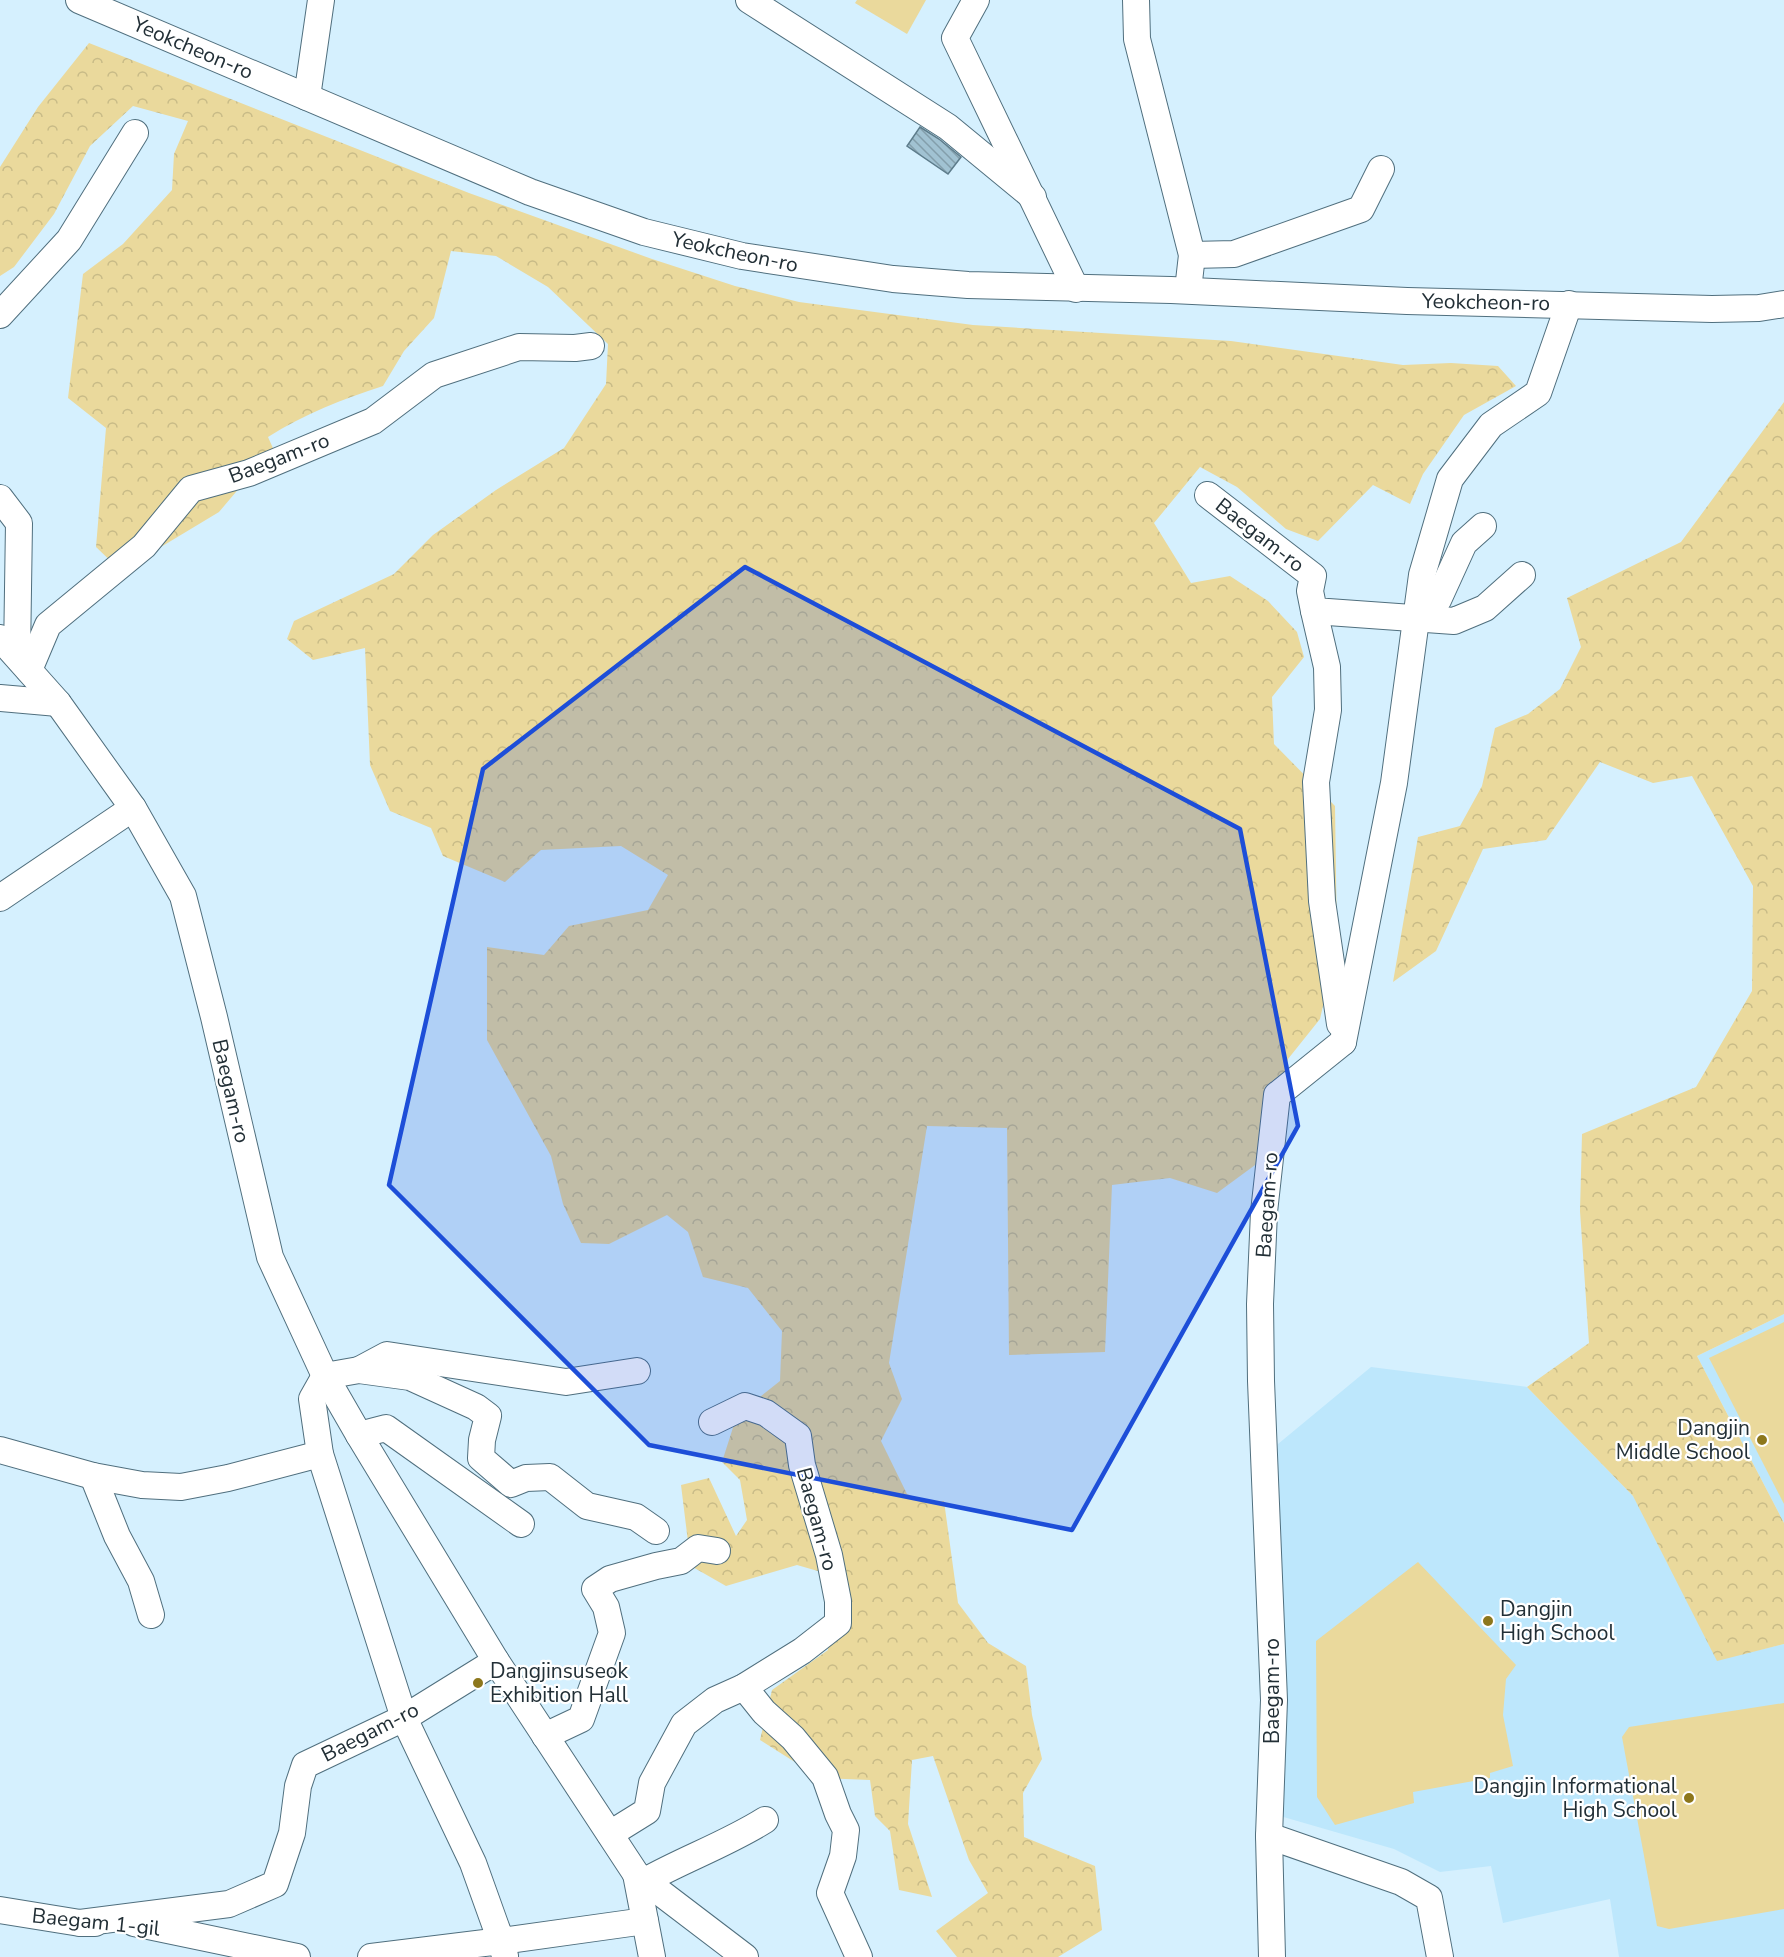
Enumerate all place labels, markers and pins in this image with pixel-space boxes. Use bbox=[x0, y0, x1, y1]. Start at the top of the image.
place label: Dangjin Middle School bbox=[1616, 1414, 1751, 1466]
marker: Dangjin Middle School bbox=[1755, 1433, 1769, 1447]
place label: Dangjin High School bbox=[1500, 1595, 1615, 1647]
marker: Dangjin High School bbox=[1481, 1614, 1495, 1628]
place label: Dangjinsuseok Exhibition Hall bbox=[490, 1657, 629, 1709]
marker: Dangjinsuseok Exhibition Hall bbox=[471, 1676, 485, 1690]
place label: Dangjin Informational High School bbox=[1473, 1772, 1678, 1824]
marker: Dangjin Informational High School bbox=[1682, 1791, 1696, 1805]

